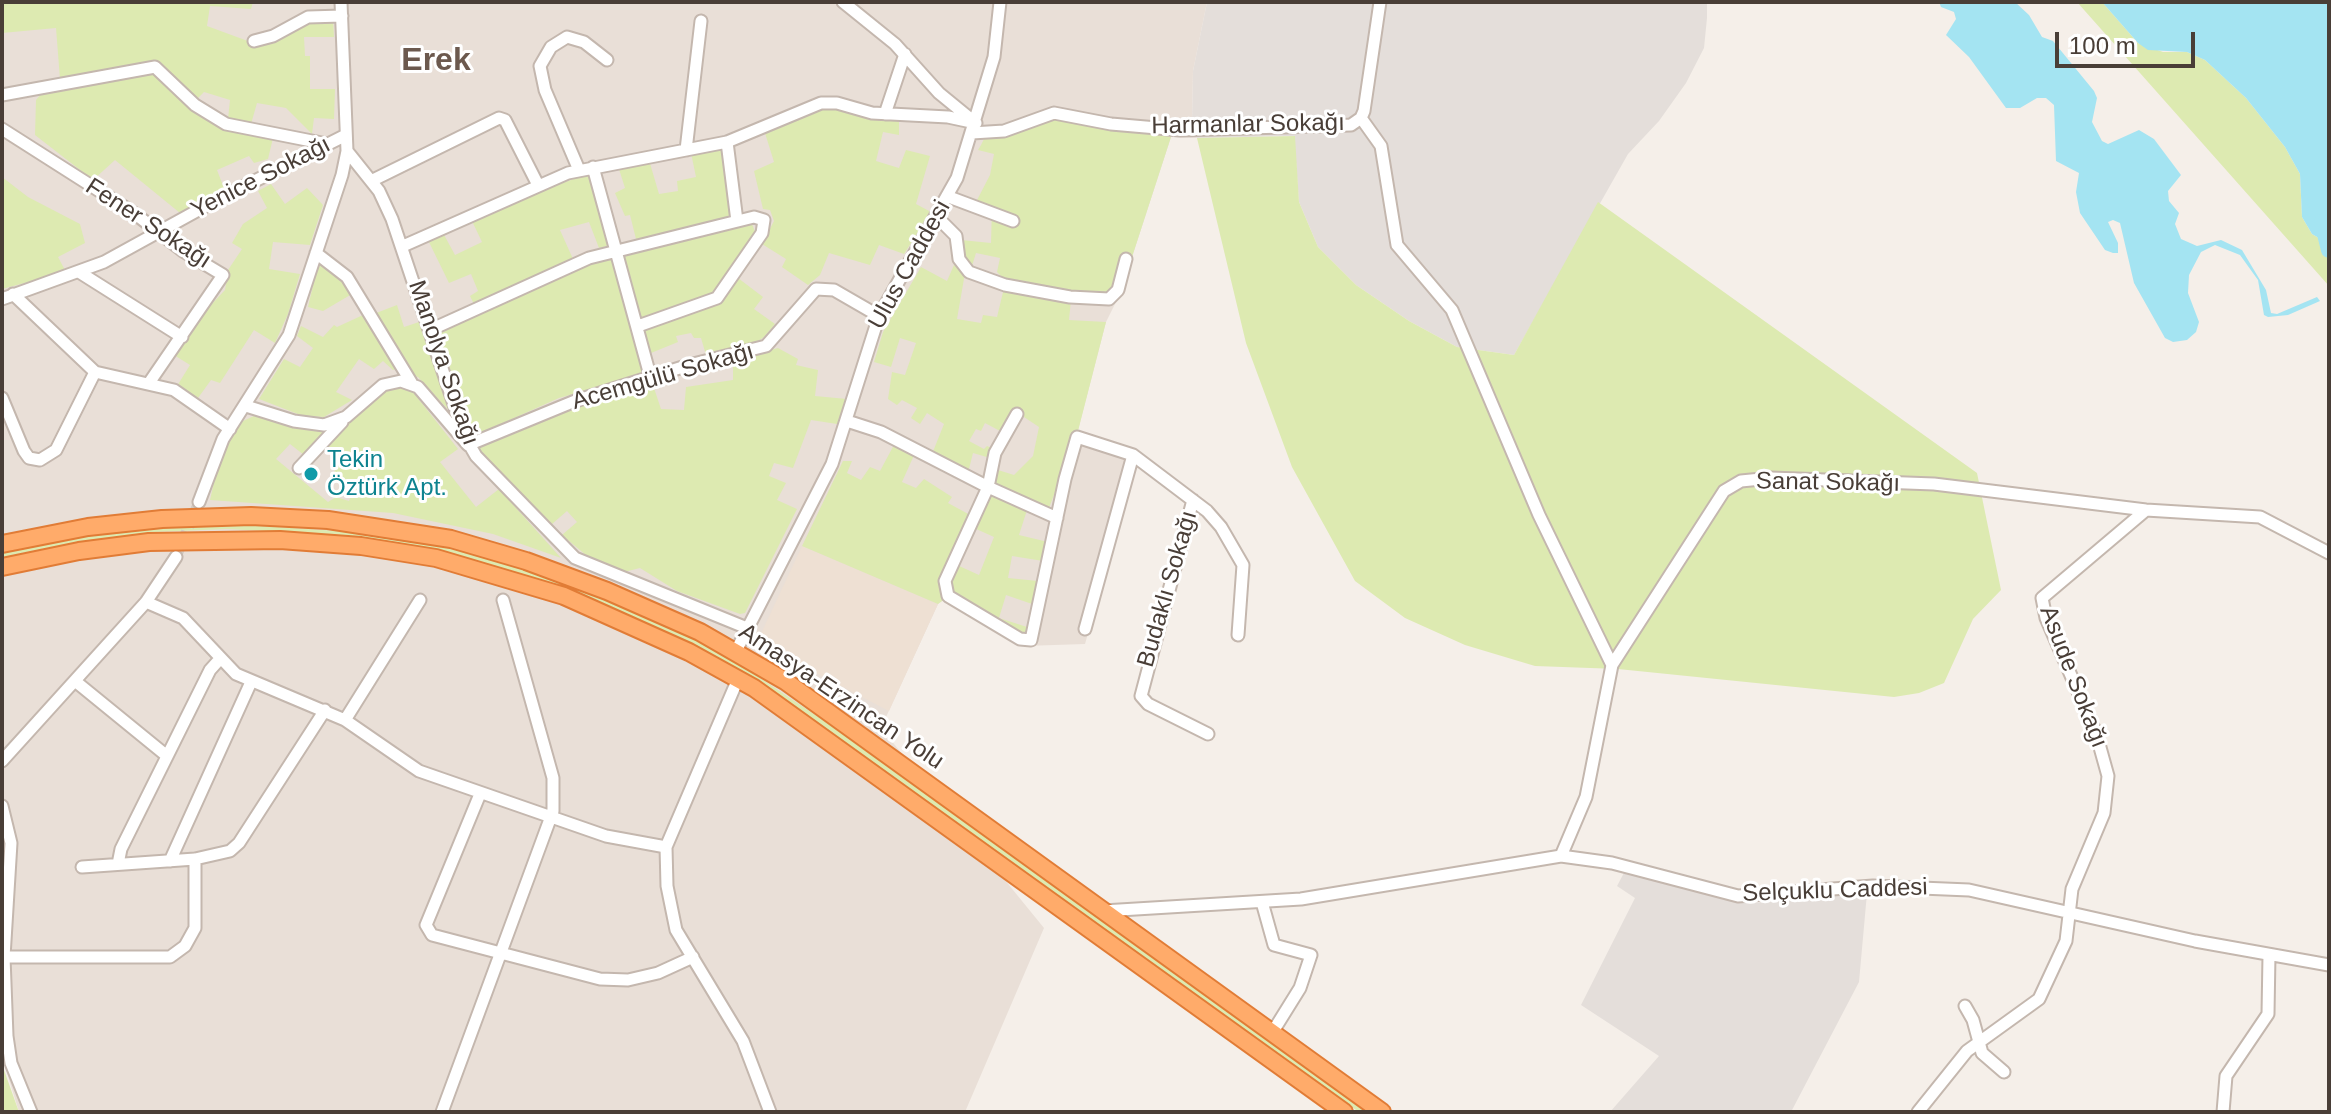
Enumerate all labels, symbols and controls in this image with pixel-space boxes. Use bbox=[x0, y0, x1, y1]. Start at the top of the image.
scale bar bbox=[2059, 16, 2199, 66]
text: 100 m bbox=[2069, 32, 2136, 59]
district label: Erek bbox=[401, 42, 471, 80]
street label: Harmanlar Sokağı bbox=[1151, 109, 1345, 141]
street label: Yenice Sokağı bbox=[186, 131, 336, 225]
street label: Fener Sokağı bbox=[80, 173, 216, 275]
street label: Ulus Caddesi bbox=[863, 196, 957, 334]
street label: Manolya Sokağı bbox=[401, 277, 485, 449]
street label: Acemgülü Sokağı bbox=[569, 337, 757, 417]
place label: Tekin Öztürk Apt. bbox=[327, 446, 447, 502]
marker: Tekin Öztürk Apt. bbox=[302, 465, 320, 483]
street label: Sanat Sokağı bbox=[1756, 467, 1900, 499]
street label: Budaklı Sokağı bbox=[1132, 507, 1204, 671]
street label: Asude Sokağı bbox=[2033, 602, 2113, 752]
street label: Amasya-Erzincan Yolu bbox=[733, 618, 949, 776]
street label: Selçuklu Caddesi bbox=[1742, 873, 1928, 909]

